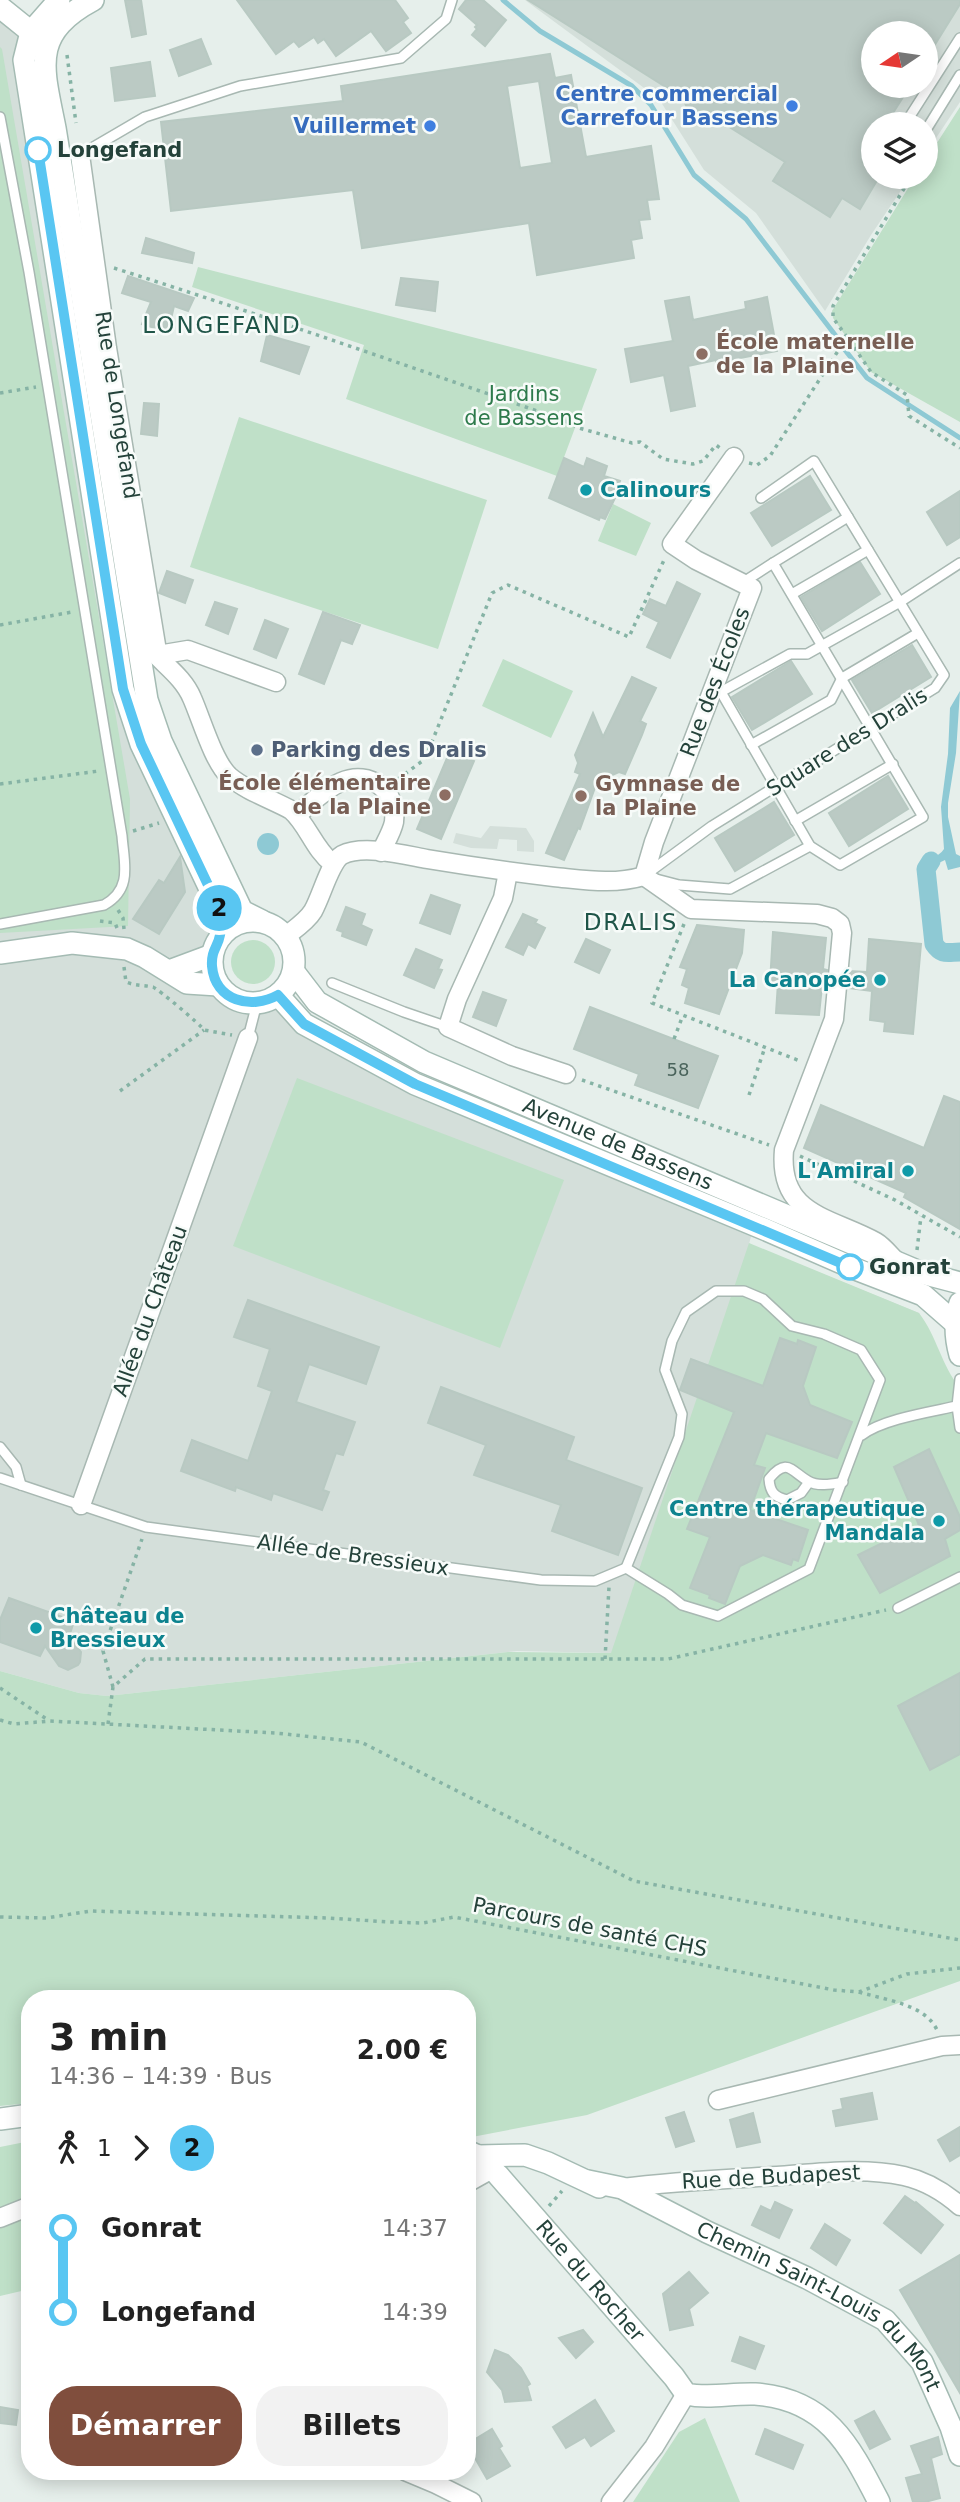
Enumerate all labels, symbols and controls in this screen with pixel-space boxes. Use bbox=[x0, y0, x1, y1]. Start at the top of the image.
north arrow bbox=[861, 21, 938, 98]
map controls bbox=[861, 21, 938, 189]
place label: Centre commercial Carrefour Bassens bbox=[555, 82, 778, 130]
marker: Centre commercial Carrefour Bassens bbox=[784, 98, 800, 114]
button: layers bbox=[861, 112, 938, 189]
place label: Vuillermet bbox=[293, 114, 416, 138]
marker: Vuillermet bbox=[422, 118, 438, 134]
marker: Longefand bbox=[25, 137, 51, 163]
place label: Longefand bbox=[57, 138, 182, 162]
street label: Rue de Longefand bbox=[90, 309, 144, 501]
district label: LONGEFAND bbox=[142, 312, 302, 338]
place label: École maternelle de la Plaine bbox=[716, 329, 915, 378]
marker: École maternelle de la Plaine bbox=[694, 346, 710, 362]
park label: Jardins de Bassens bbox=[464, 382, 584, 430]
place label: Calinours bbox=[600, 478, 711, 502]
marker: Calinours bbox=[578, 482, 594, 498]
street label: Rue des Écoles bbox=[675, 604, 754, 760]
street label: Square des Dralis bbox=[762, 683, 932, 801]
place label: Parking des Dralis bbox=[271, 738, 487, 762]
marker: Parking des Dralis bbox=[249, 742, 265, 758]
place label: École élémentaire de la Plaine bbox=[218, 770, 431, 819]
place label: Gymnase de la Plaine bbox=[595, 772, 740, 820]
marker: École élémentaire de la Plaine bbox=[437, 787, 453, 803]
marker: Gymnase de la Plaine bbox=[573, 788, 589, 804]
line badge: 2 bbox=[196, 885, 242, 931]
text: 2 bbox=[211, 894, 227, 922]
district label: DRALIS bbox=[584, 909, 678, 935]
place label: La Canopée bbox=[729, 968, 866, 992]
marker: La Canopée bbox=[872, 972, 888, 988]
house number: 58 bbox=[667, 1059, 689, 1080]
street label: Avenue de Bassens bbox=[519, 1093, 716, 1195]
place label: L'Amiral bbox=[797, 1159, 894, 1183]
marker: L'Amiral bbox=[900, 1163, 916, 1179]
street label: Allée du Château bbox=[108, 1222, 192, 1400]
marker: Gonrat bbox=[837, 1254, 863, 1280]
place label: Gonrat bbox=[869, 1255, 950, 1279]
place label: Centre thérapeutique Mandala bbox=[669, 1497, 925, 1545]
marker: Centre thérapeutique Mandala bbox=[931, 1513, 947, 1529]
street label: Allée de Bressieux bbox=[256, 1530, 450, 1580]
place label: Château de Bressieux bbox=[50, 1604, 185, 1652]
marker: Château de Bressieux bbox=[28, 1620, 44, 1636]
street label: Parcours de santé CHS bbox=[471, 1892, 709, 1962]
text: 3 min bbox=[49, 2015, 168, 2059]
text: 2.00 € bbox=[357, 2035, 448, 2065]
text: 14:36 – 14:39 · Bus bbox=[49, 2063, 272, 2089]
icon: walk bbox=[49, 2129, 87, 2167]
icon: forward bbox=[122, 2129, 160, 2167]
text: 2 bbox=[184, 2134, 200, 2162]
text: 1 bbox=[97, 2135, 112, 2161]
street label: Rue de Budapest bbox=[681, 2160, 861, 2194]
text: Gonrat bbox=[101, 2213, 202, 2243]
text: 14:37 bbox=[382, 2215, 448, 2241]
street label: Rue du Rocher bbox=[531, 2215, 650, 2347]
street label: Chemin Saint-Louis du Mont bbox=[693, 2217, 945, 2395]
text: Longefand bbox=[101, 2297, 256, 2327]
text: 14:39 bbox=[382, 2299, 448, 2325]
button: Démarrer bbox=[49, 2386, 242, 2466]
button: Billets bbox=[256, 2386, 448, 2466]

